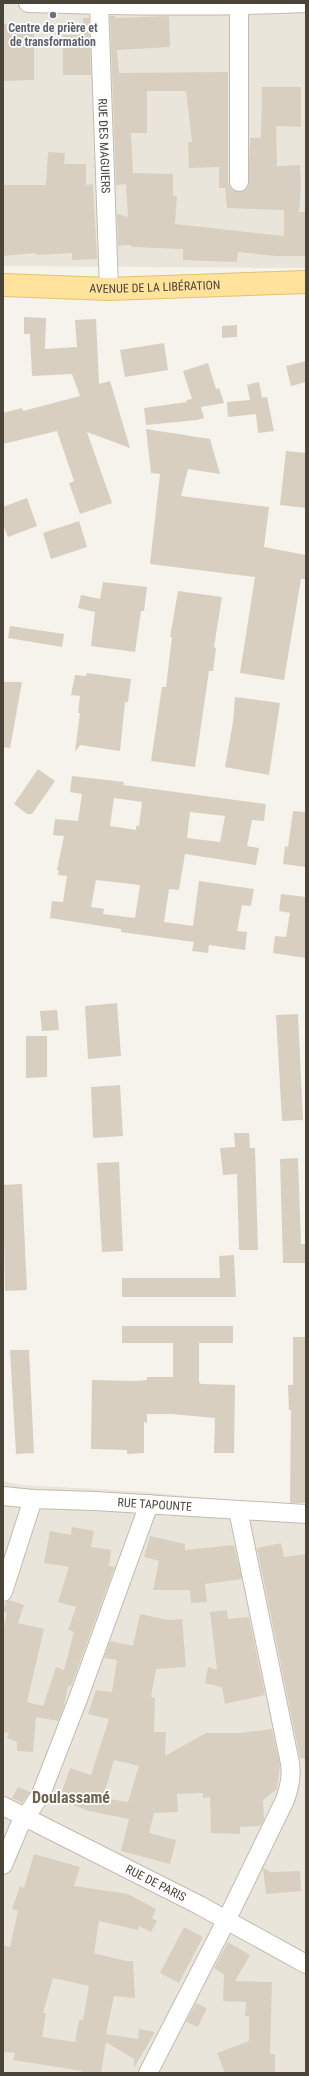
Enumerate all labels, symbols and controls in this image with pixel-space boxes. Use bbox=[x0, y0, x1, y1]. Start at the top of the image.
marker: Centre de prière et de transformation bbox=[48, 10, 58, 20]
place label: Centre de prière et de transformation bbox=[8, 21, 98, 49]
street label: RUE DES MAGUIERS bbox=[95, 98, 113, 194]
street label: AVENUE DE LA LIBÉRATION bbox=[89, 278, 221, 296]
street label: RUE TAPOUNTE bbox=[117, 1495, 192, 1514]
district label: Doulassamé bbox=[32, 1788, 110, 1807]
street label: RUE DE PARIS bbox=[123, 1862, 188, 1904]

